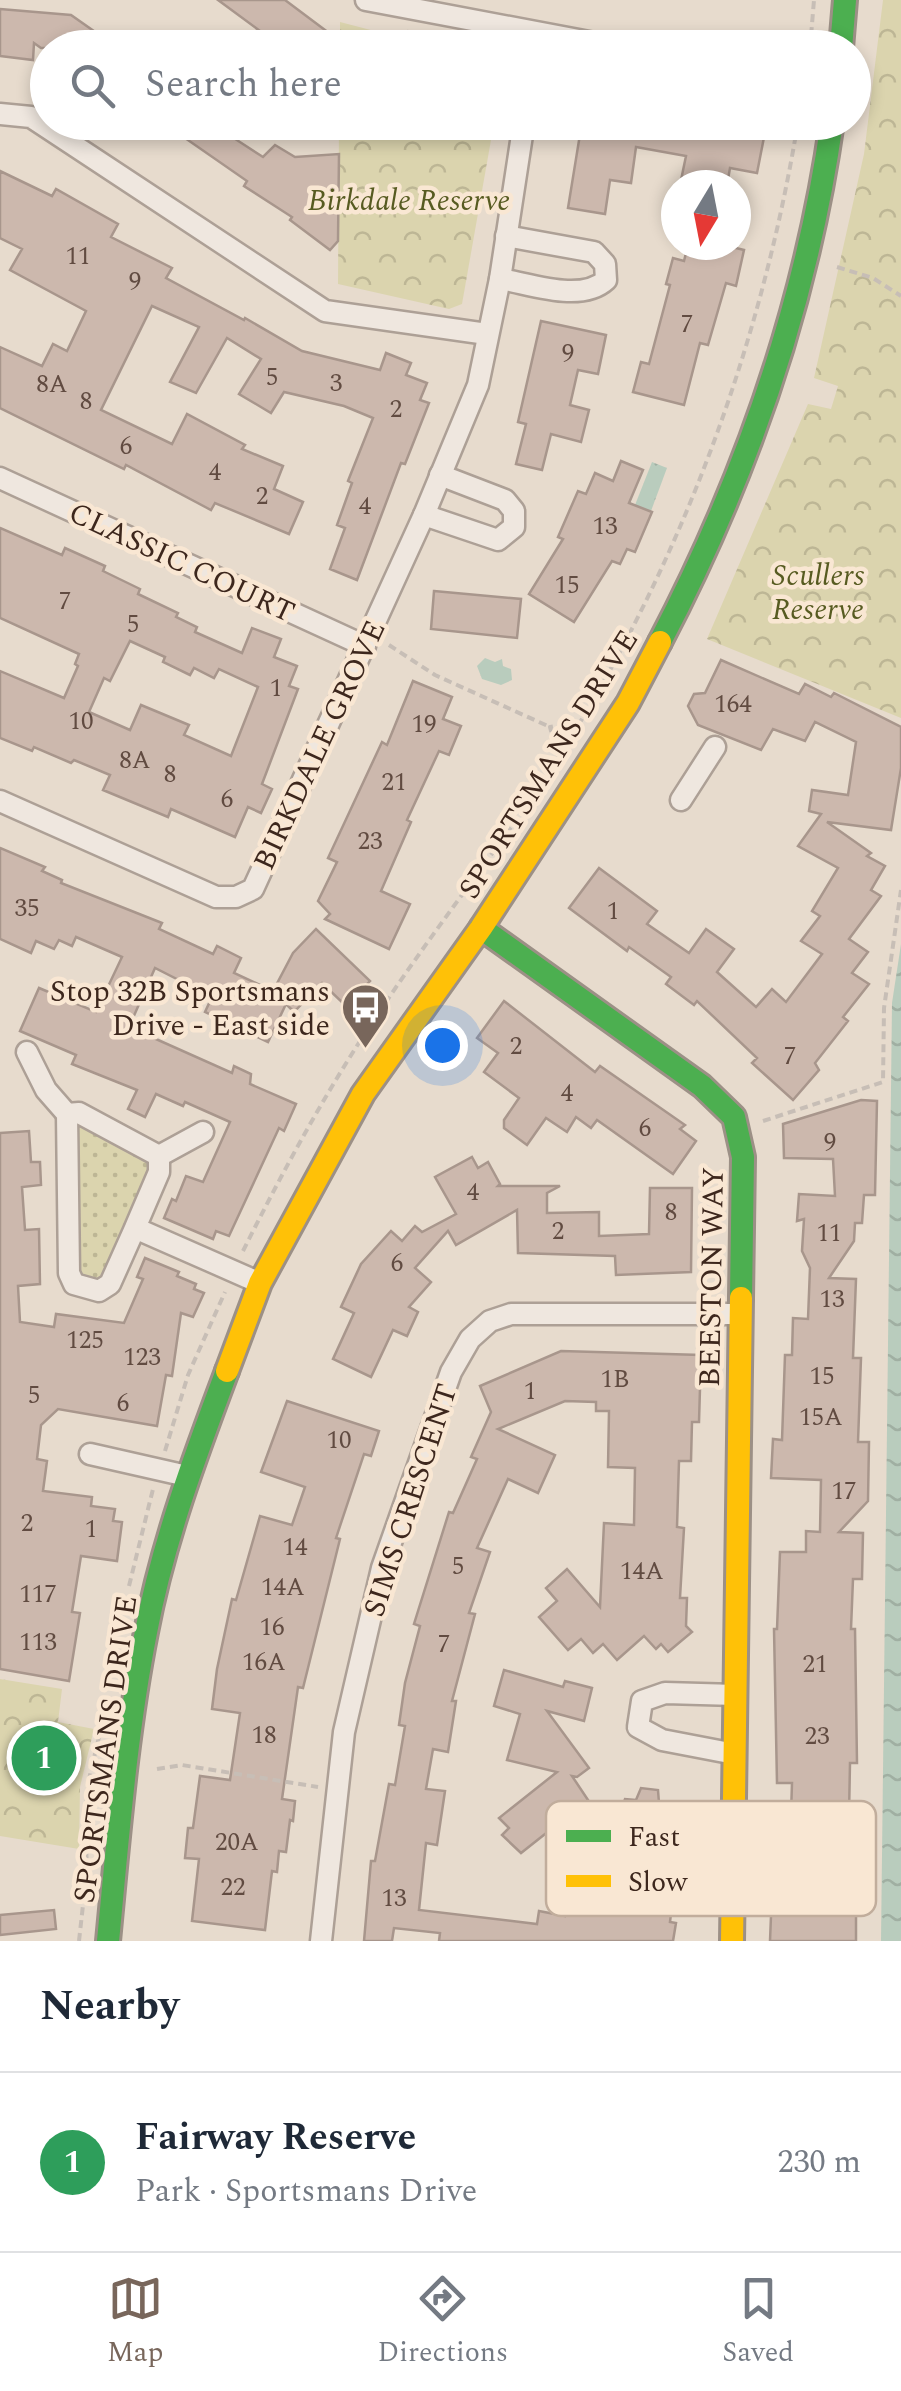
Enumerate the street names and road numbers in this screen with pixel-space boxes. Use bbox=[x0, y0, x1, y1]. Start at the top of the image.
street label: CLASSIC COURT bbox=[61, 490, 302, 636]
street label: BIRKDALE GROVE bbox=[242, 613, 398, 878]
street label: SPORTSMANS DRIVE bbox=[447, 621, 651, 908]
street label: BEESTON WAY bbox=[687, 1166, 737, 1388]
street label: SIMS CRESCENT bbox=[352, 1378, 470, 1623]
street label: SPORTSMANS DRIVE bbox=[62, 1592, 150, 1906]

